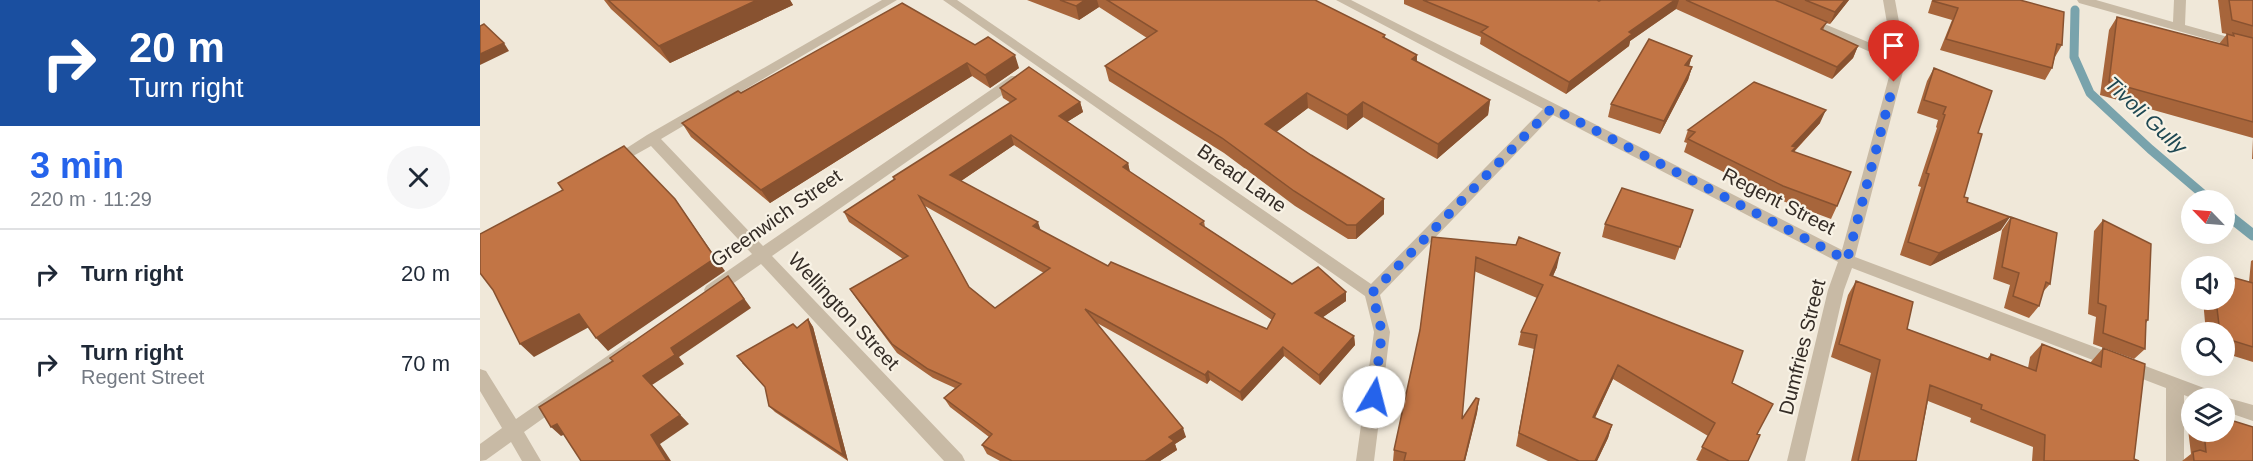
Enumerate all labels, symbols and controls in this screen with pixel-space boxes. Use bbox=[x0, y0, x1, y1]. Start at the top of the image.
pin bbox=[1868, 20, 1919, 82]
icon: right bbox=[30, 24, 108, 102]
text: 20 m bbox=[129, 24, 225, 71]
icon: arrive bbox=[1877, 29, 1910, 62]
water label: Tivoli Gully bbox=[2101, 72, 2192, 159]
text: Turn right bbox=[129, 73, 244, 103]
street label: Bread Lane bbox=[1193, 139, 1291, 217]
text: 3 min bbox=[30, 145, 124, 186]
button: close bbox=[387, 146, 450, 209]
street label: Regent Street bbox=[1719, 163, 1839, 239]
street label: Greenwich Street bbox=[706, 164, 846, 271]
text: 220 m · 11:29 bbox=[30, 188, 152, 210]
north arrow bbox=[2181, 190, 2235, 244]
map controls bbox=[2181, 190, 2235, 442]
street label: Wellington Street bbox=[784, 248, 904, 374]
button: sound bbox=[2181, 256, 2235, 310]
icon: right bbox=[30, 258, 63, 291]
text: Turn right bbox=[81, 261, 183, 286]
text: 20 m bbox=[401, 261, 450, 286]
street label: Dumfries Street bbox=[1775, 277, 1830, 417]
button: search bbox=[2181, 322, 2235, 376]
text: Turn right bbox=[81, 340, 183, 365]
icon: right bbox=[30, 348, 63, 381]
text: 70 m bbox=[401, 351, 450, 376]
position arrow bbox=[1342, 365, 1406, 429]
text: Regent Street bbox=[81, 366, 204, 388]
button: layers bbox=[2181, 388, 2235, 442]

